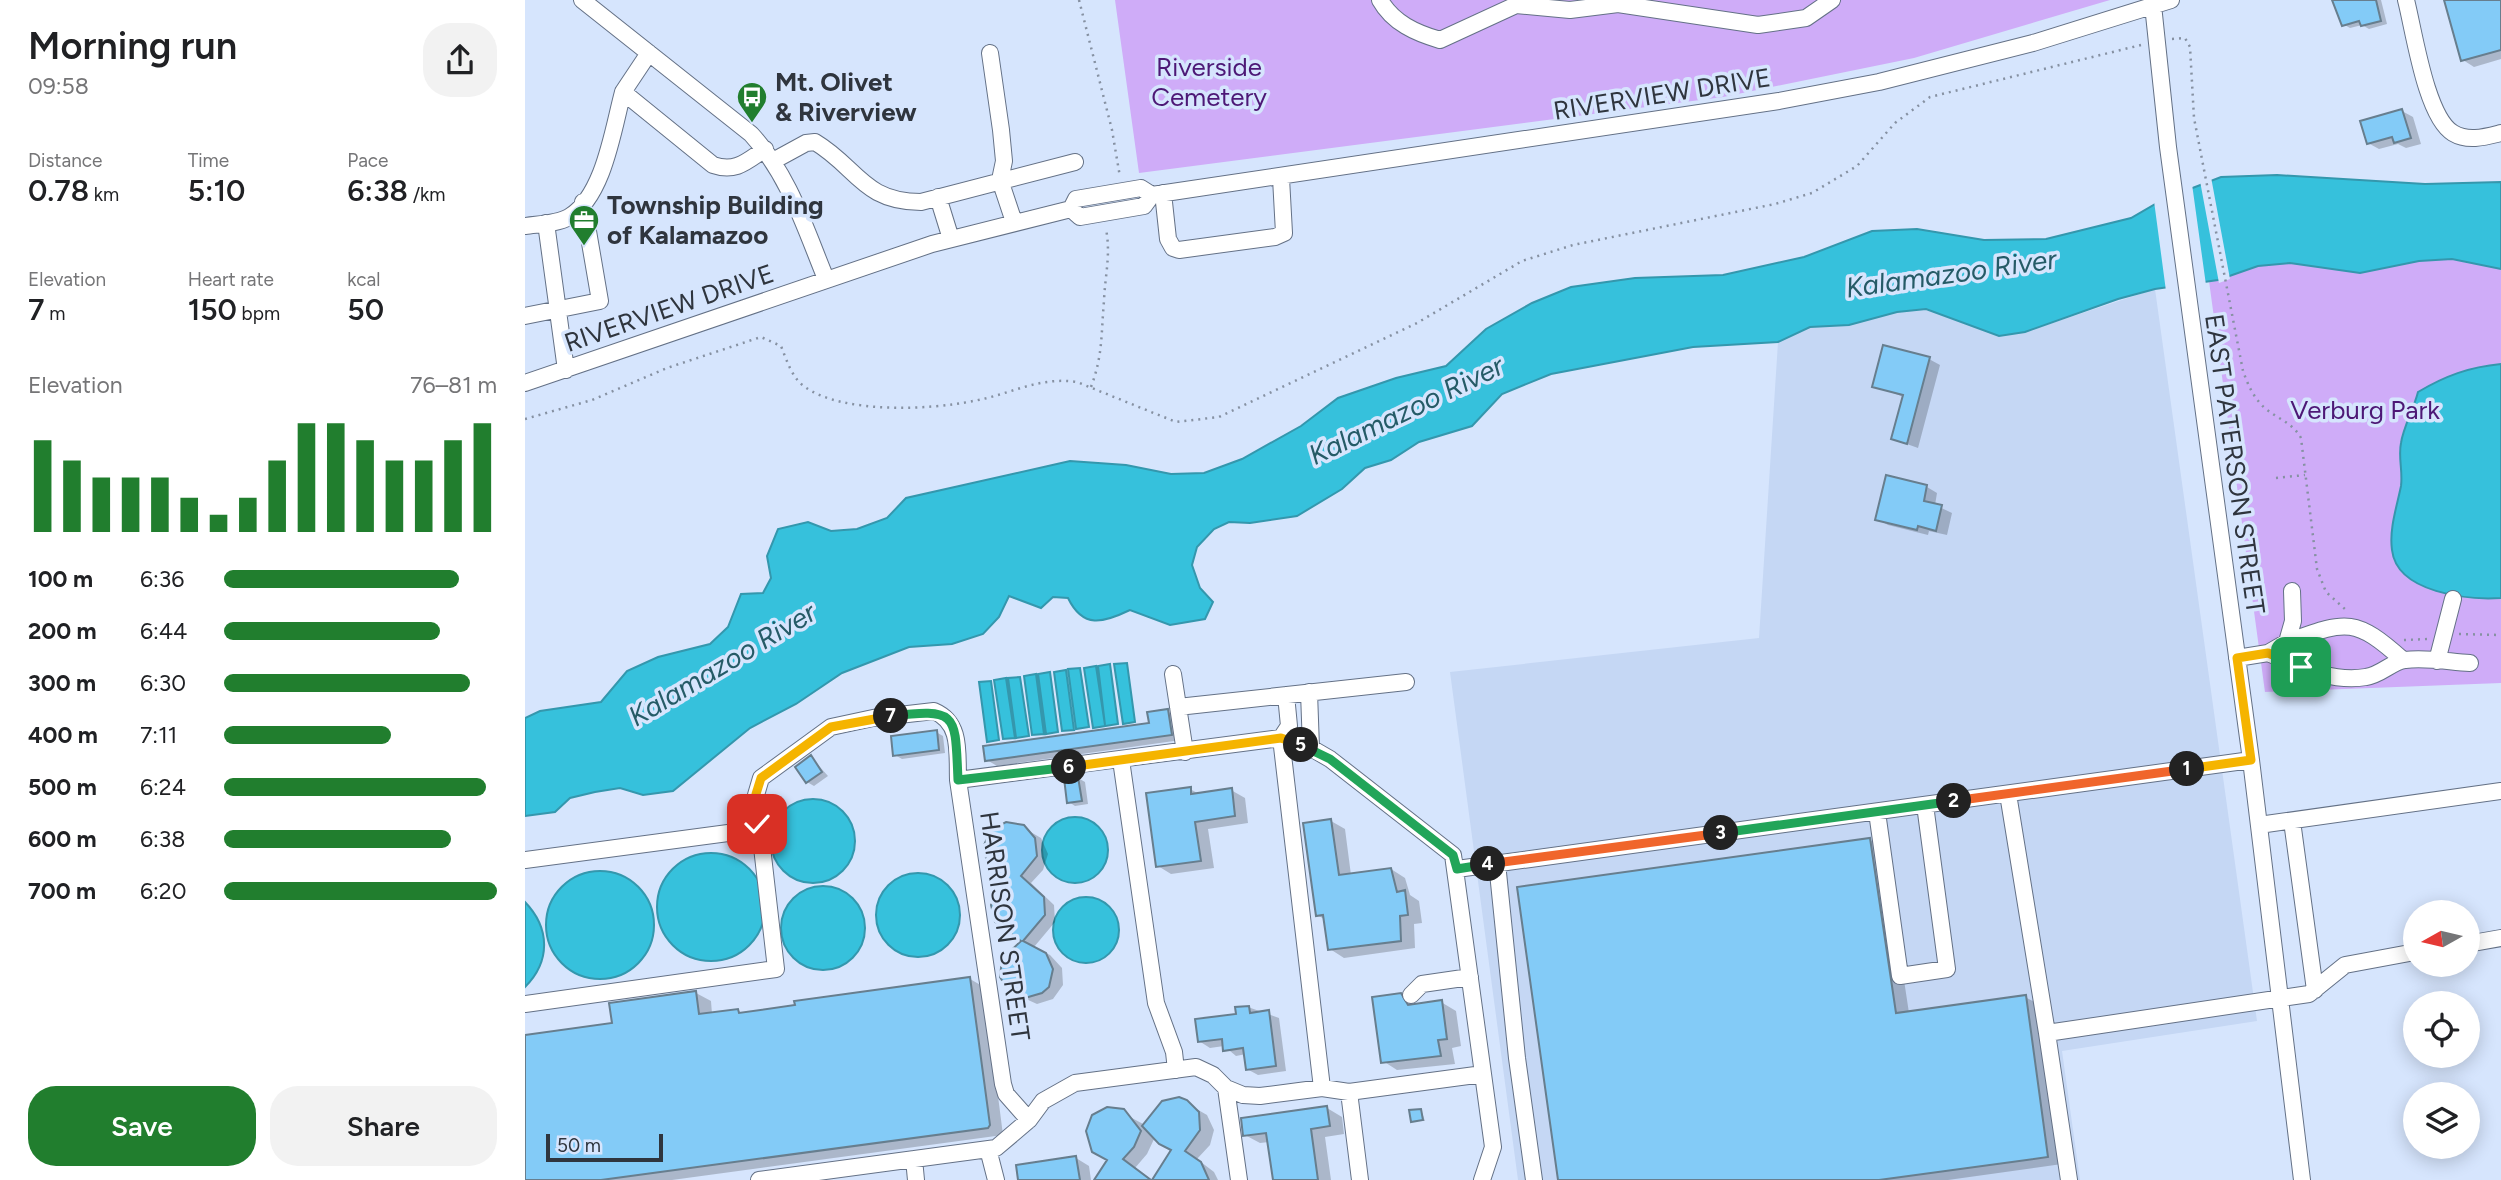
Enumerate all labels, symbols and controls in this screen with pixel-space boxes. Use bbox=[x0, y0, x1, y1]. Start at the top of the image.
text: Morning run bbox=[28, 23, 237, 69]
button: share bbox=[423, 23, 497, 97]
park label: Riverside Cemetery bbox=[1151, 51, 1267, 113]
street label: RIVERVIEW DRIVE bbox=[1551, 61, 1773, 127]
place label: Mt. Olivet & Riverview bbox=[775, 66, 917, 128]
text: 09:58 bbox=[28, 72, 89, 100]
bus stop icon: Mt. Olivet & Riverview bbox=[735, 80, 769, 124]
text: Distance bbox=[28, 149, 102, 172]
text: Time bbox=[188, 149, 229, 172]
text: Pace bbox=[347, 149, 388, 172]
text: 0.78 bbox=[28, 172, 89, 209]
text: 5:10 bbox=[188, 172, 245, 209]
text: 6:38 bbox=[347, 172, 408, 209]
text: km bbox=[89, 183, 119, 206]
text: /km bbox=[408, 183, 445, 206]
place label: Township Building of Kalamazoo bbox=[607, 189, 824, 251]
office icon: Township Building of Kalamazoo bbox=[567, 203, 601, 247]
water label: Kalamazoo River bbox=[1843, 241, 2060, 305]
street label: RIVERVIEW DRIVE bbox=[560, 257, 778, 359]
text: Elevation bbox=[28, 268, 106, 291]
text: Heart rate bbox=[188, 268, 274, 291]
text: kcal bbox=[347, 268, 381, 291]
text: 7 bbox=[28, 291, 44, 328]
text: 150 bbox=[188, 291, 237, 328]
text: 50 bbox=[347, 291, 384, 328]
text: m bbox=[44, 302, 65, 325]
text: bpm bbox=[237, 302, 280, 325]
street label: EAST PATERSON STREET bbox=[2198, 312, 2272, 617]
water label: Kalamazoo River bbox=[1303, 347, 1510, 472]
text: Elevation bbox=[28, 371, 123, 399]
text: 76–81 m bbox=[410, 371, 497, 399]
park label: Verburg Park bbox=[2290, 394, 2440, 426]
text: 100 m bbox=[28, 565, 93, 593]
text: 6:36 bbox=[140, 565, 184, 593]
water label: Kalamazoo River bbox=[622, 594, 823, 733]
text: 200 m bbox=[28, 617, 97, 645]
text: 6:44 bbox=[140, 617, 187, 645]
pin bbox=[2271, 637, 2331, 697]
icon: arrive bbox=[2282, 648, 2320, 686]
text: 300 m bbox=[28, 669, 96, 697]
text: 6:30 bbox=[140, 669, 186, 697]
pin: 7 bbox=[873, 698, 909, 734]
text: 7 bbox=[885, 704, 896, 727]
text: 400 m bbox=[28, 721, 98, 749]
text: 7:11 bbox=[140, 721, 177, 749]
pin: 5 bbox=[1283, 728, 1319, 762]
text: 5 bbox=[1295, 733, 1306, 756]
pin: 6 bbox=[1051, 750, 1087, 784]
pin: 1 bbox=[2169, 752, 2205, 786]
text: 6 bbox=[1063, 755, 1074, 778]
text: 1 bbox=[2182, 757, 2191, 780]
text: 500 m bbox=[28, 773, 97, 801]
text: 6:24 bbox=[140, 773, 186, 801]
pin: 2 bbox=[1937, 784, 1971, 818]
text: 2 bbox=[1948, 789, 1959, 812]
pin bbox=[727, 794, 787, 854]
icon: check bbox=[738, 805, 776, 843]
street label: HARRISON STREET bbox=[973, 809, 1037, 1043]
pin: 3 bbox=[1703, 816, 1739, 850]
text: 3 bbox=[1715, 821, 1726, 844]
text: 600 m bbox=[28, 825, 97, 853]
text: 6:38 bbox=[140, 825, 185, 853]
pin: 4 bbox=[1471, 846, 1506, 882]
text: 4 bbox=[1481, 852, 1494, 875]
text: 700 m bbox=[28, 877, 96, 905]
text: 6:20 bbox=[140, 877, 186, 905]
north arrow bbox=[2403, 900, 2480, 976]
map controls bbox=[2403, 900, 2480, 1159]
button: locate bbox=[2403, 991, 2480, 1068]
button: layers bbox=[2403, 1082, 2480, 1159]
button: Save bbox=[28, 1086, 256, 1166]
button: Share bbox=[270, 1086, 497, 1166]
scale bar bbox=[546, 1131, 663, 1163]
text: 50 m bbox=[557, 1134, 601, 1157]

